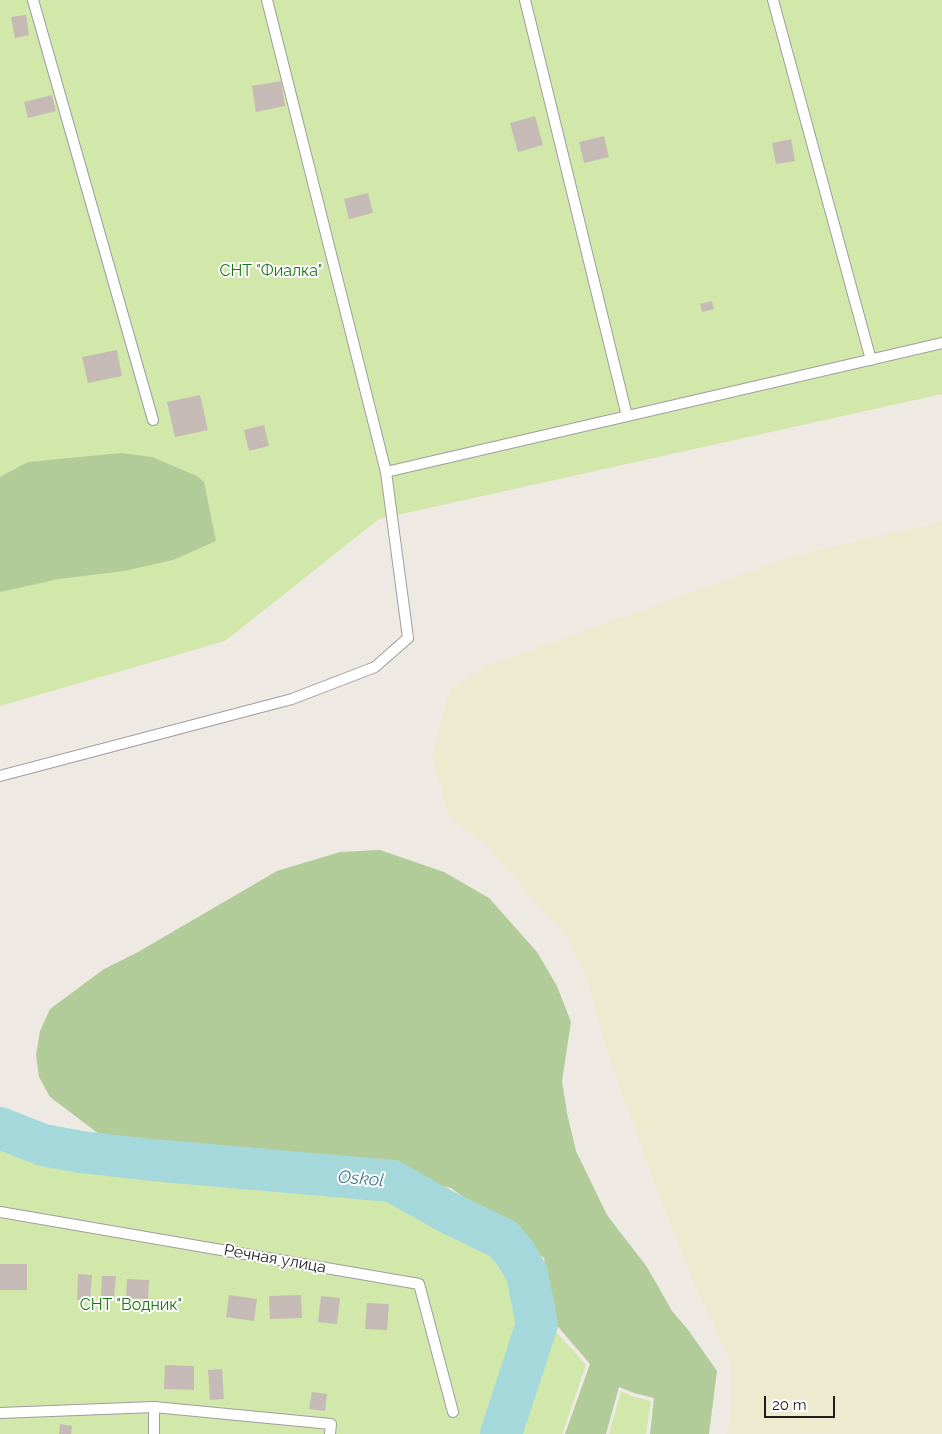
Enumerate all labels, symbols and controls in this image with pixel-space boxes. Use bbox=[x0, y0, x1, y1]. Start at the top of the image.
park label: СНТ "Фиалка" bbox=[220, 261, 322, 281]
water label: Oskol bbox=[337, 1166, 385, 1192]
street label: Речная улица bbox=[222, 1241, 328, 1277]
park label: СНТ "Водник" bbox=[80, 1295, 182, 1315]
scale bar bbox=[767, 1386, 838, 1418]
text: 20 m bbox=[772, 1396, 807, 1414]

